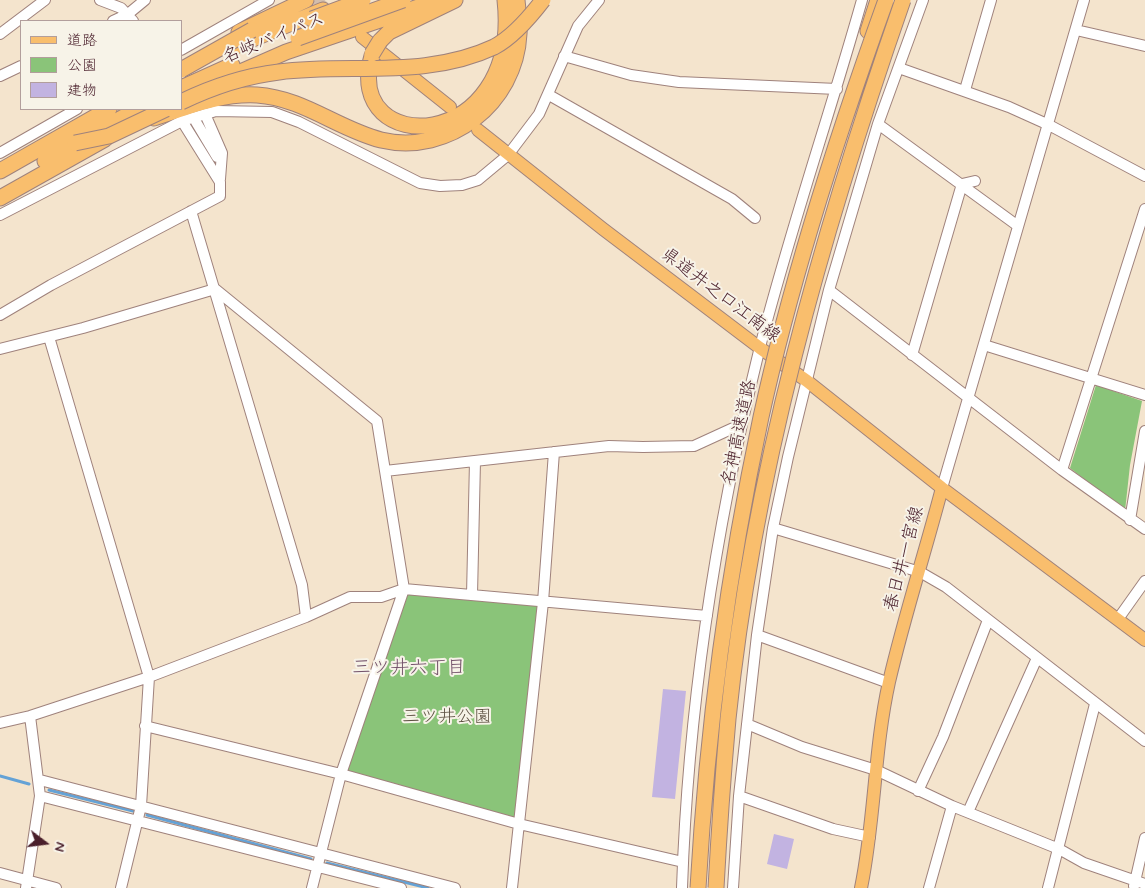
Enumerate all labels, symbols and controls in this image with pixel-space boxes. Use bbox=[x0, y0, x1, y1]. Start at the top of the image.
street label: 名岐バイパス bbox=[220, 9, 328, 69]
legend bbox=[20, 20, 182, 110]
text: 道路 bbox=[67, 31, 97, 51]
text: 公園 bbox=[67, 56, 97, 76]
text: 建物 bbox=[67, 81, 97, 101]
street label: 県道井之口江南線 bbox=[656, 244, 784, 348]
street label: 名神高速道路 bbox=[718, 378, 762, 488]
street label: 春日井一宮線 bbox=[881, 504, 929, 614]
district label: 三ツ井六丁目 bbox=[352, 658, 466, 680]
park label: 三ツ井公園 bbox=[402, 707, 492, 729]
north arrow bbox=[20, 818, 70, 868]
text: N bbox=[50, 840, 69, 854]

